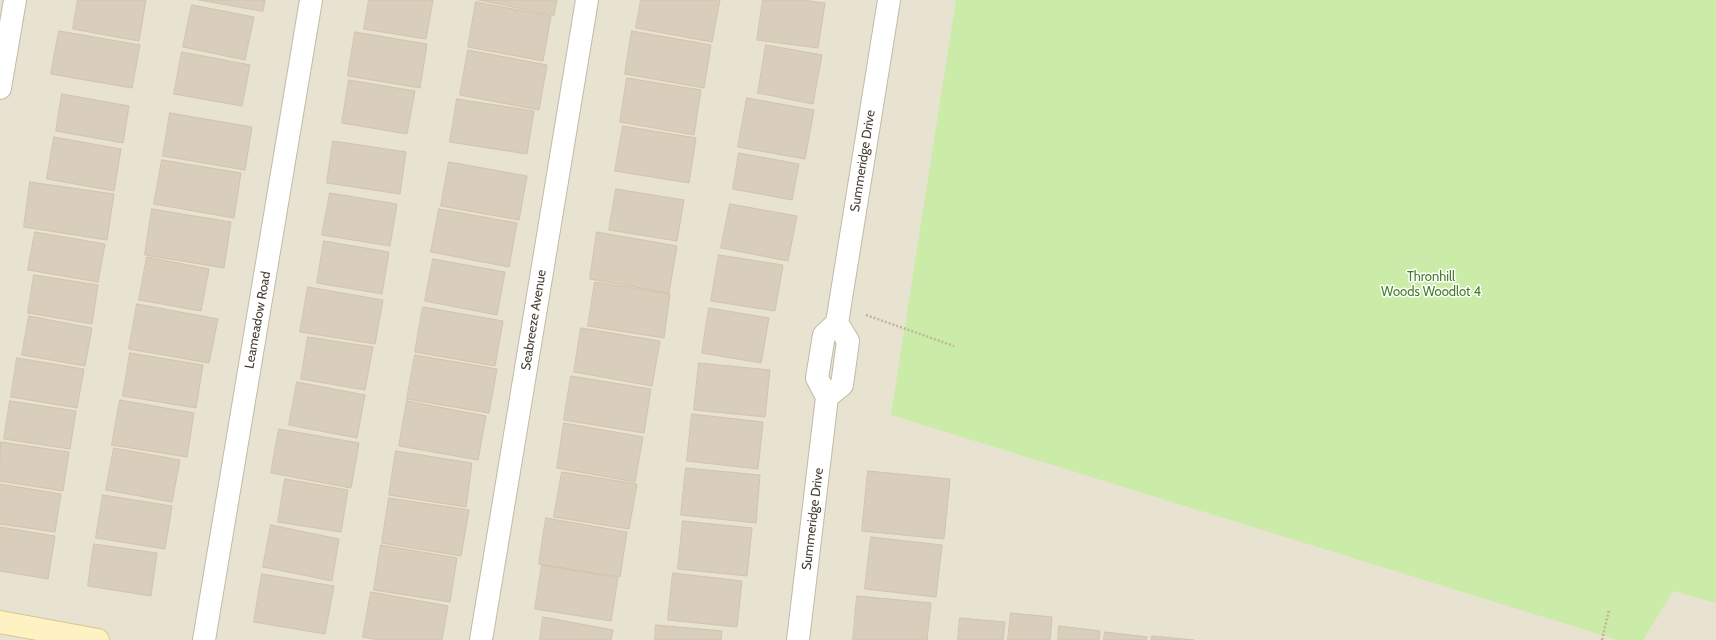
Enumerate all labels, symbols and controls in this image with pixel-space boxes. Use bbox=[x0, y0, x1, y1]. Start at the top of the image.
street label: Summeridge Drive bbox=[847, 109, 879, 213]
street label: Seabreeze Avenue bbox=[518, 269, 550, 371]
park label: Thronhill Woods Woodlot 4 bbox=[1381, 269, 1481, 300]
street label: Leameadow Road bbox=[242, 270, 274, 370]
street label: Summeridge Drive bbox=[799, 467, 827, 571]

